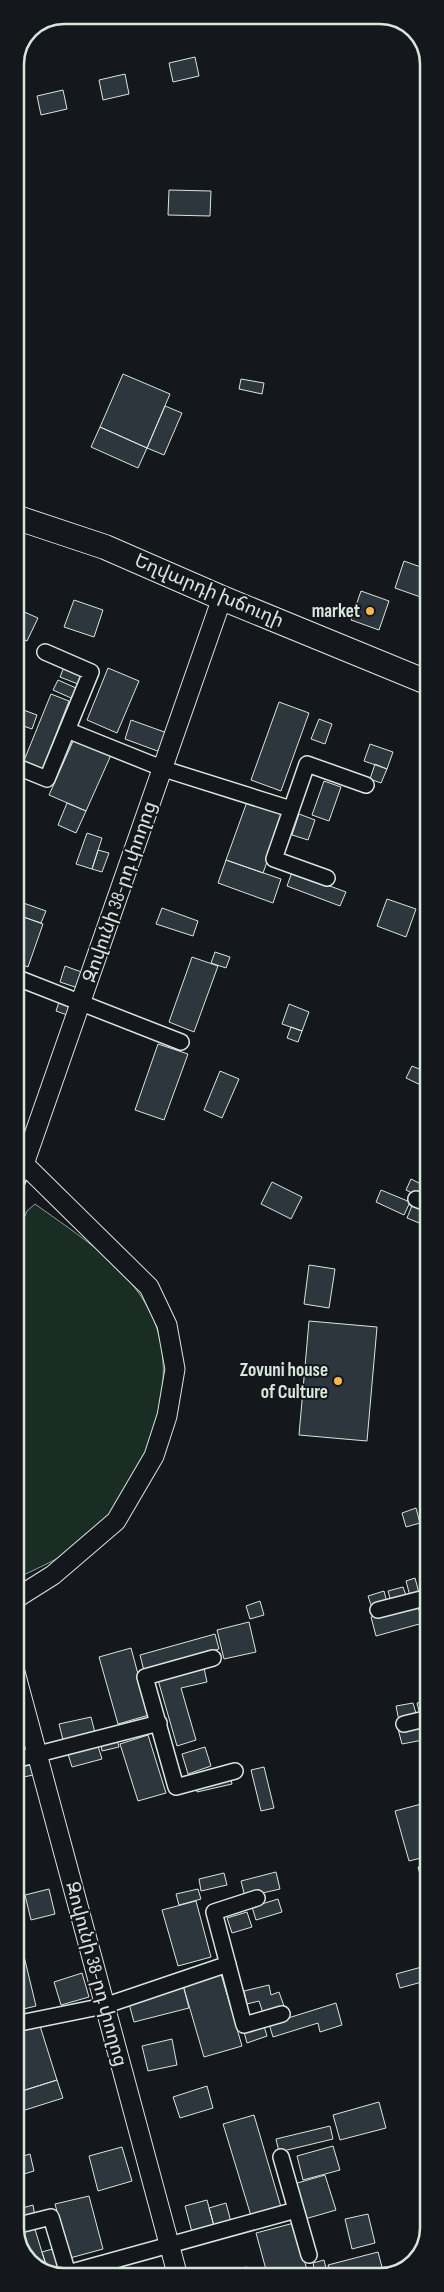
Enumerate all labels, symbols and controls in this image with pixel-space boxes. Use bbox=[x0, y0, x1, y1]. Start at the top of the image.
street label: Եղվարդի խճուղի bbox=[131, 549, 287, 633]
place label: market bbox=[312, 600, 360, 623]
marker: market bbox=[364, 605, 376, 617]
street label: Զովունի 38-րդ փողոց bbox=[78, 798, 162, 986]
place label: Zovuni house of Culture bbox=[240, 1359, 328, 1404]
marker: Zovuni house of Culture bbox=[332, 1375, 344, 1387]
street label: Զովունի 38-րդ փողոց bbox=[60, 1879, 132, 2069]

